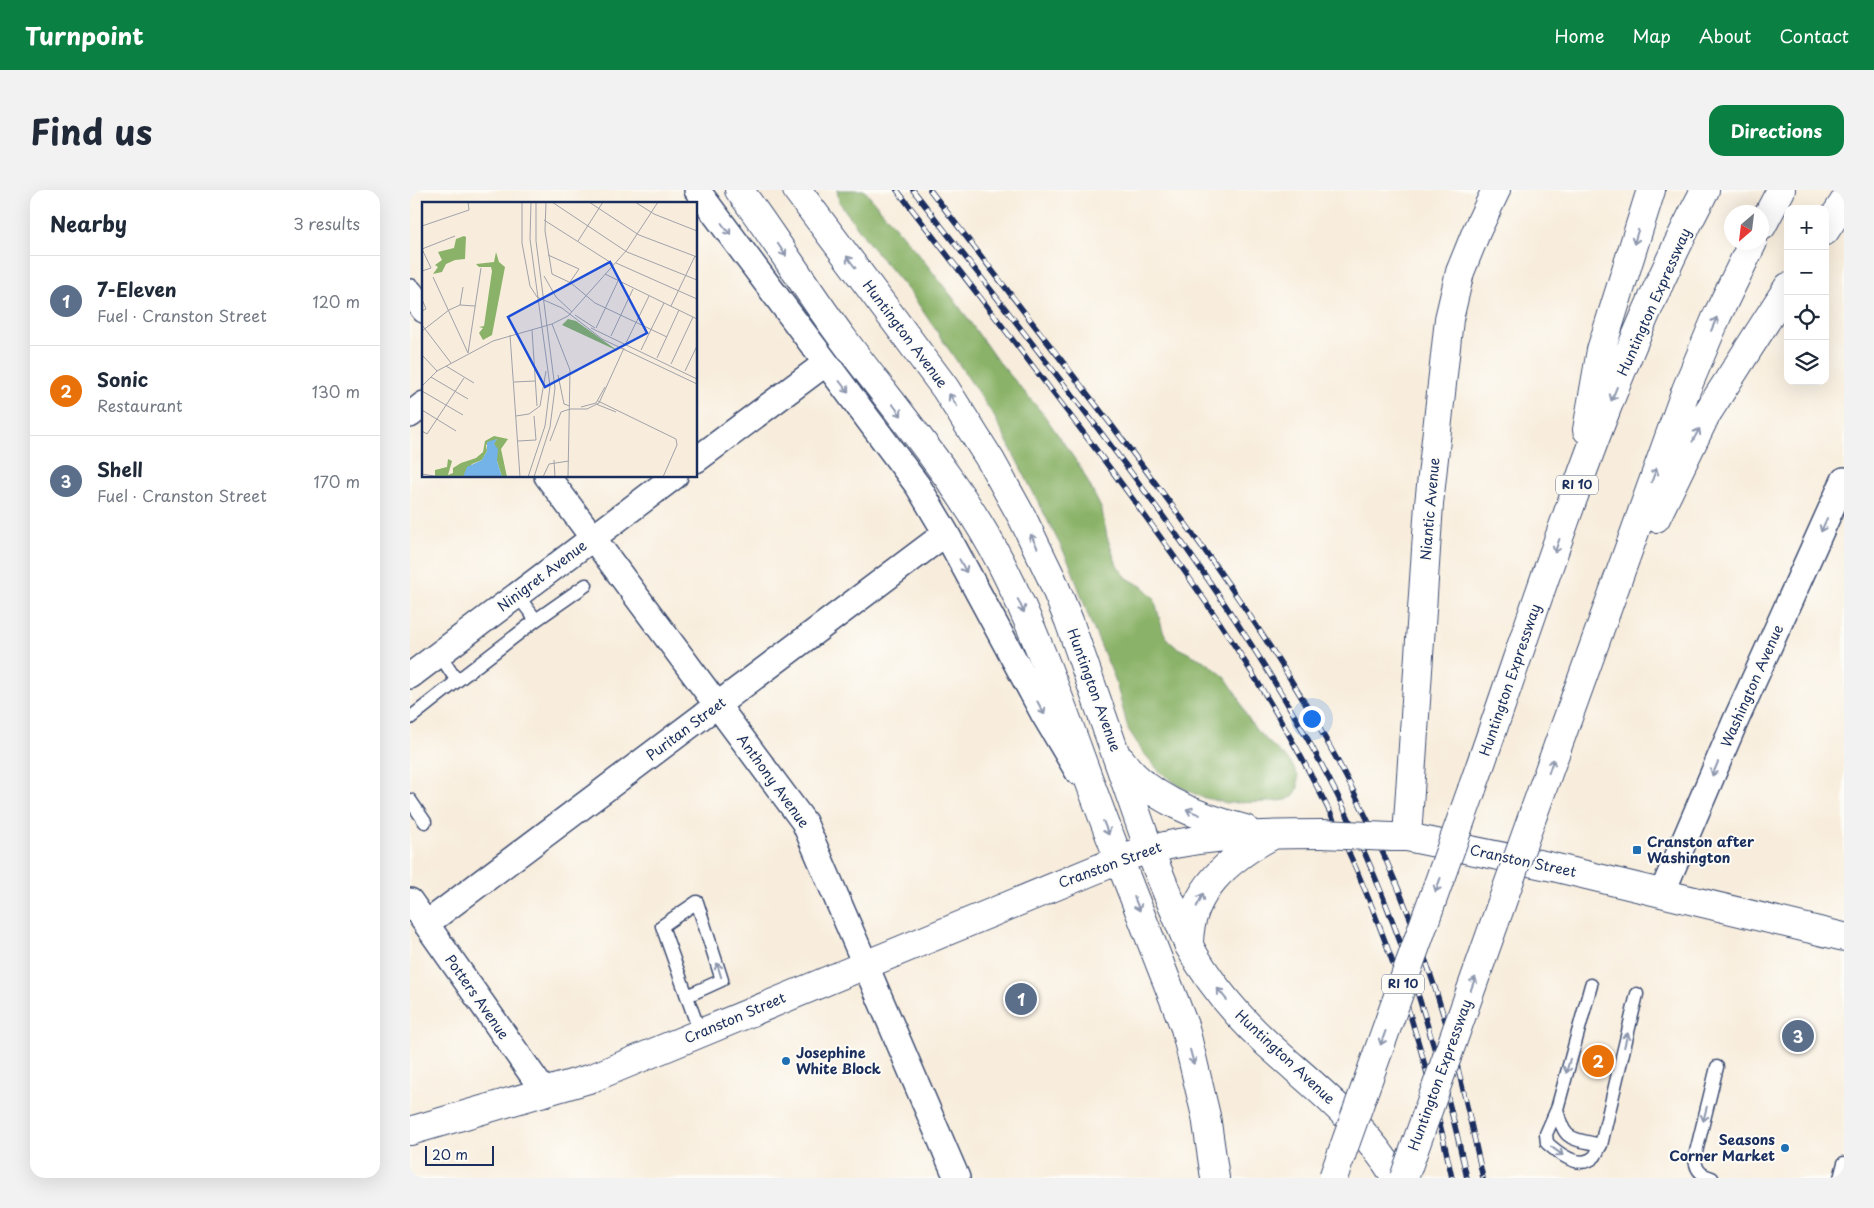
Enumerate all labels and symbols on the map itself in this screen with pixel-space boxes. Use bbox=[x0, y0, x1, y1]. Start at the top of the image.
inset map bbox=[422, 202, 698, 478]
north arrow bbox=[1724, 205, 1769, 250]
one-way arrow bbox=[720, 222, 731, 235]
street label: Huntington Expressway bbox=[1611, 225, 1696, 379]
one-way arrow bbox=[1631, 228, 1641, 244]
one-way arrow bbox=[777, 243, 787, 257]
one-way arrow bbox=[846, 255, 856, 269]
street label: Huntington Avenue bbox=[858, 276, 953, 392]
one-way arrow bbox=[1709, 317, 1719, 332]
one-way arrow bbox=[839, 380, 850, 393]
one-way arrow bbox=[1608, 386, 1618, 401]
one-way arrow bbox=[948, 394, 958, 408]
one-way arrow bbox=[892, 403, 902, 417]
one-way arrow bbox=[1691, 428, 1701, 443]
street label: Niantic Avenue bbox=[1415, 456, 1444, 561]
one-way arrow bbox=[1650, 468, 1659, 483]
road number: RI 10 bbox=[1556, 476, 1598, 494]
one-way arrow bbox=[1819, 517, 1828, 532]
one-way arrow bbox=[1029, 534, 1038, 549]
street label: Ninigret Avenue bbox=[493, 535, 591, 616]
one-way arrow bbox=[1551, 538, 1561, 554]
one-way arrow bbox=[958, 558, 968, 573]
one-way arrow bbox=[1017, 598, 1027, 613]
street label: Huntington Expressway bbox=[1474, 601, 1545, 759]
street label: Washington Avenue bbox=[1715, 621, 1788, 751]
street label: Huntington Avenue bbox=[1062, 625, 1127, 755]
street label: Puritan Street bbox=[642, 692, 730, 765]
one-way arrow bbox=[1036, 701, 1046, 715]
your location bbox=[1299, 706, 1325, 732]
street label: Anthony Avenue bbox=[732, 730, 815, 832]
one-way arrow bbox=[1546, 758, 1556, 774]
one-way arrow bbox=[1710, 761, 1720, 776]
one-way arrow bbox=[1186, 806, 1201, 816]
one-way arrow bbox=[1102, 820, 1112, 835]
place label: Cranston after Washington bbox=[1647, 831, 1755, 868]
street label: Cranston Street bbox=[1055, 836, 1165, 893]
street label: Cranston Street bbox=[1468, 839, 1579, 882]
marker: Cranston after Washington bbox=[1631, 844, 1643, 856]
one-way arrow bbox=[1433, 877, 1442, 892]
one-way arrow bbox=[1195, 892, 1205, 907]
one-way arrow bbox=[1133, 896, 1142, 911]
street label: Potters Avenue bbox=[440, 950, 515, 1044]
one-way arrow bbox=[713, 962, 723, 978]
road number: RI 10 bbox=[1382, 974, 1424, 994]
one-way arrow bbox=[1469, 976, 1478, 992]
pin: 1 bbox=[1005, 980, 1037, 1018]
street label: Cranston Street bbox=[681, 987, 789, 1048]
one-way arrow bbox=[1216, 988, 1227, 1001]
street label: Huntington Expressway bbox=[1402, 996, 1477, 1153]
street label: Huntington Avenue bbox=[1231, 1005, 1340, 1109]
pin: 3 bbox=[1782, 1017, 1814, 1055]
one-way arrow bbox=[1378, 1030, 1387, 1045]
one-way arrow bbox=[1622, 1032, 1631, 1048]
place label: Josephine White Block bbox=[796, 1042, 881, 1079]
pin: 2 bbox=[1582, 1042, 1614, 1080]
one-way arrow bbox=[1188, 1048, 1198, 1064]
marker: Josephine White Block bbox=[780, 1055, 792, 1067]
one-way arrow bbox=[1563, 1057, 1573, 1073]
one-way arrow bbox=[1700, 1105, 1709, 1121]
place label: Seasons Corner Market bbox=[1669, 1129, 1775, 1166]
marker: Seasons Corner Market bbox=[1779, 1142, 1791, 1154]
scale bar bbox=[425, 1143, 494, 1166]
one-way arrow bbox=[1550, 1145, 1563, 1156]

